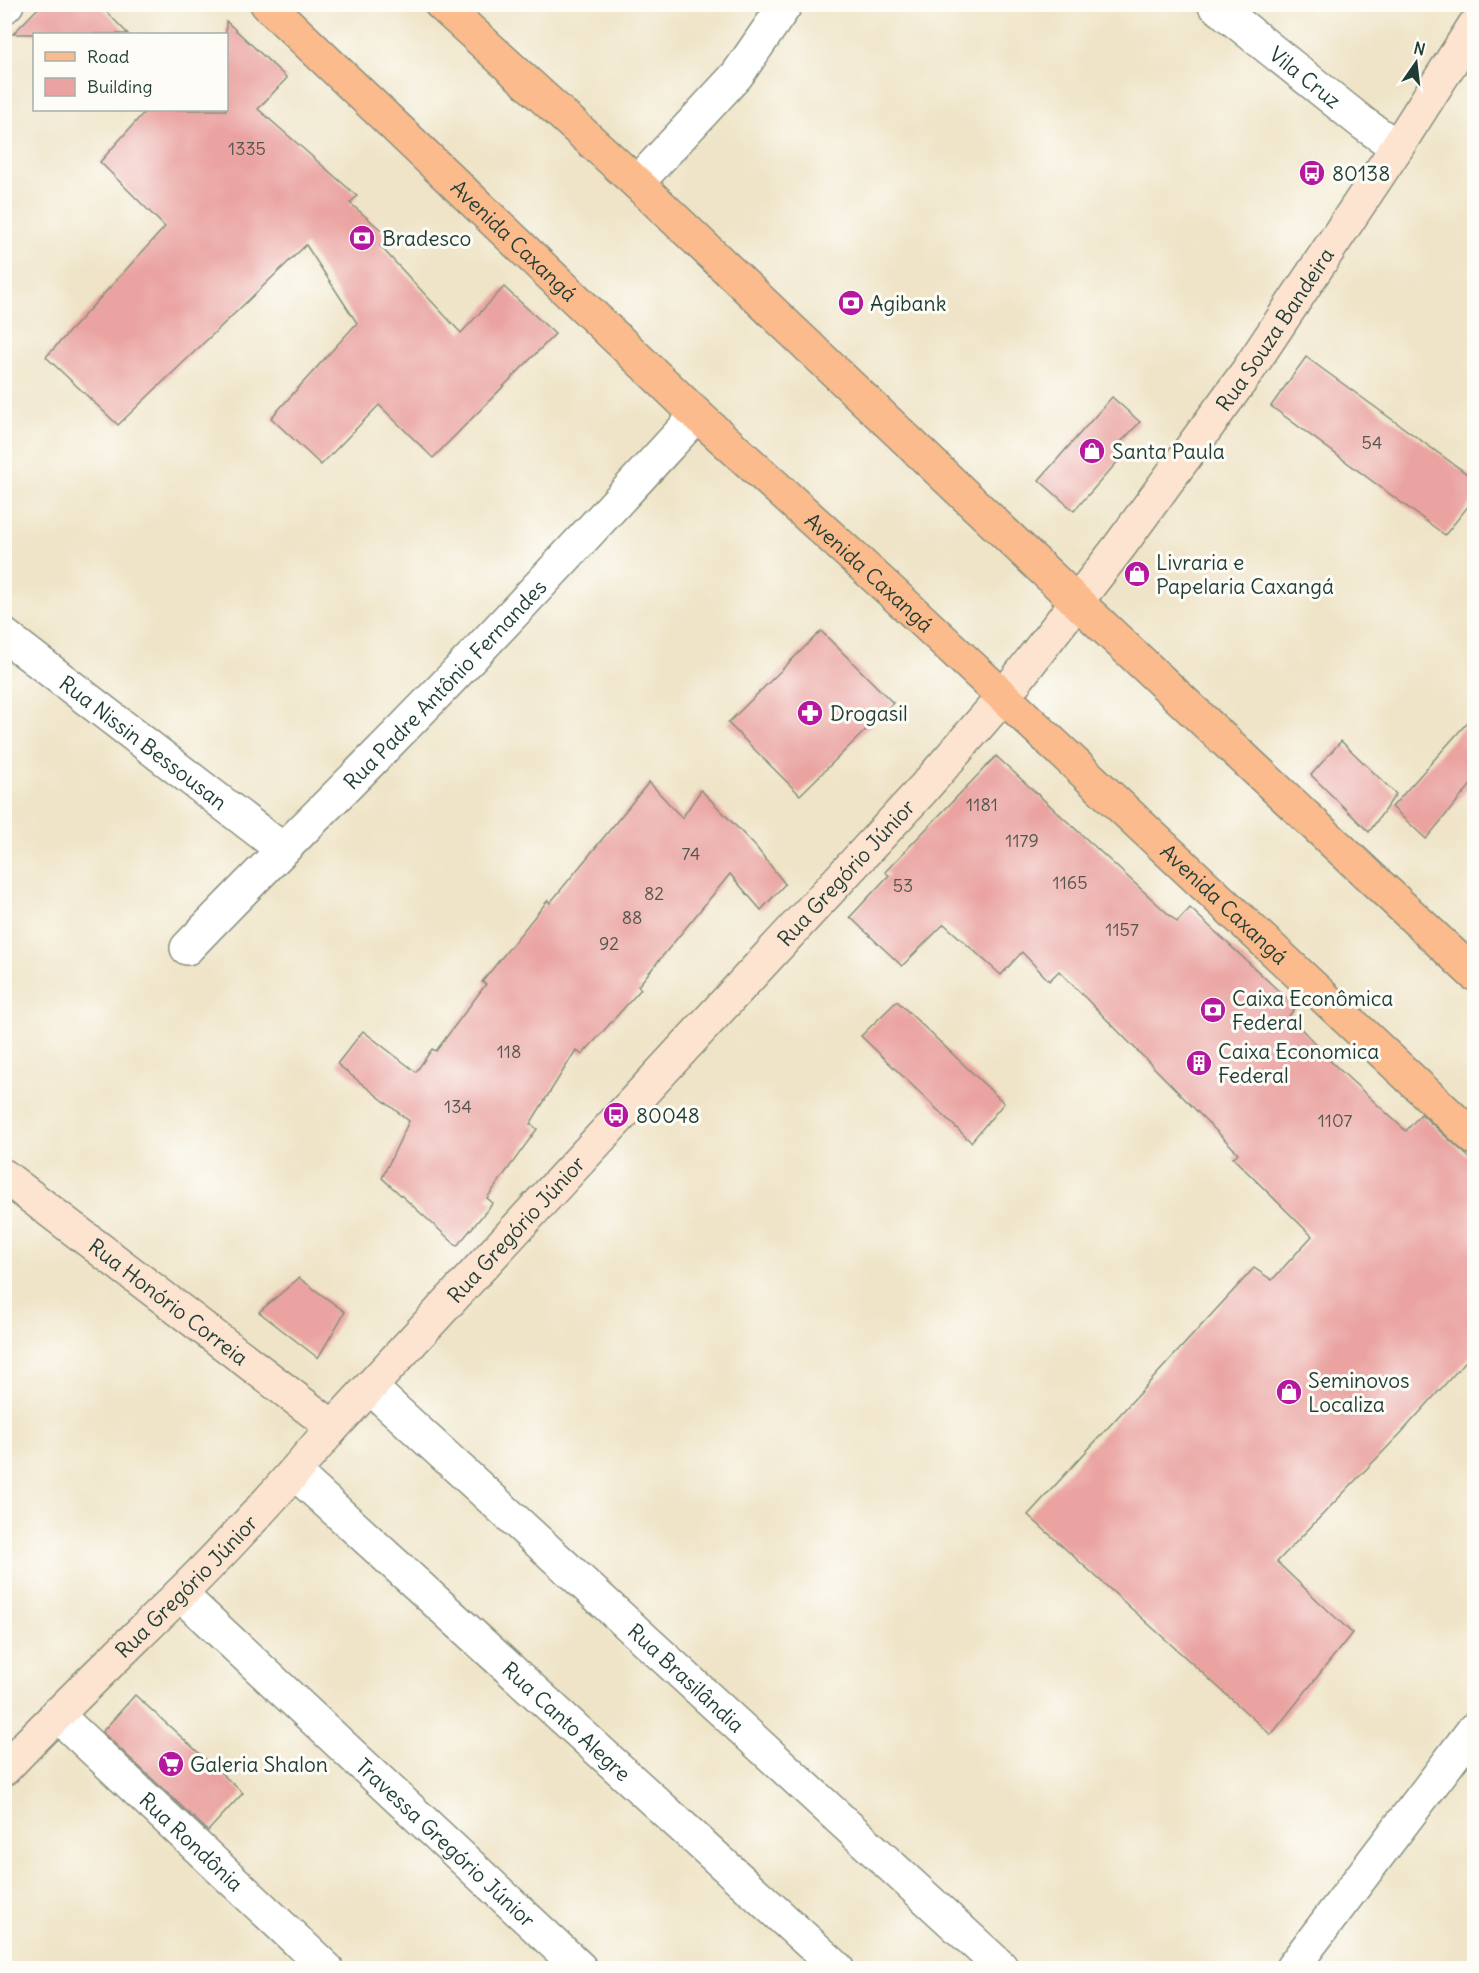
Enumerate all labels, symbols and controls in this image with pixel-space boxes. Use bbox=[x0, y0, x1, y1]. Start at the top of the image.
legend bbox=[33, 33, 228, 111]
north arrow bbox=[1386, 33, 1446, 93]
text: N bbox=[1412, 37, 1427, 59]
street label: Vila Cruz bbox=[1264, 40, 1347, 114]
text: Road bbox=[87, 45, 130, 68]
text: Building bbox=[87, 75, 152, 98]
house number: 1335 bbox=[228, 137, 266, 160]
bus stop icon: 80138 bbox=[1297, 158, 1327, 188]
place label: 80138 bbox=[1332, 160, 1390, 187]
street label: Avenida Caxangá bbox=[445, 174, 583, 307]
bank icon: Bradesco bbox=[347, 223, 377, 253]
place label: Bradesco bbox=[382, 225, 471, 252]
street label: Rua Souza Bandeira bbox=[1210, 242, 1340, 416]
bank icon: Agibank bbox=[836, 288, 866, 318]
place label: Agibank bbox=[870, 290, 946, 317]
house number: 54 bbox=[1362, 431, 1382, 454]
shop icon: Santa Paula bbox=[1077, 436, 1107, 466]
place label: Santa Paula bbox=[1112, 438, 1225, 465]
street label: Avenida Caxangá bbox=[799, 506, 939, 638]
place label: Livraria e Papelaria Caxangá bbox=[1156, 549, 1334, 600]
shop icon: Livraria e Papelaria Caxangá bbox=[1122, 559, 1152, 589]
street label: Rua Padre Antônio Fernandes bbox=[337, 573, 552, 795]
street label: Rua Nissin Bessousan bbox=[54, 669, 233, 815]
pharmacy icon: Drogasil bbox=[795, 698, 825, 728]
place label: Drogasil bbox=[830, 700, 908, 727]
street label: Rua Gregório Júnior bbox=[771, 793, 921, 952]
house number: 1181 bbox=[966, 793, 998, 816]
house number: 1179 bbox=[1005, 829, 1039, 852]
street label: Avenida Caxangá bbox=[1155, 838, 1294, 970]
house number: 74 bbox=[682, 842, 700, 865]
house number: 1165 bbox=[1052, 871, 1088, 894]
house number: 53 bbox=[893, 874, 913, 897]
house number: 82 bbox=[644, 882, 664, 905]
house number: 88 bbox=[622, 906, 642, 929]
house number: 1157 bbox=[1105, 918, 1139, 941]
house number: 92 bbox=[599, 932, 619, 955]
place label: Caixa Econômica Federal bbox=[1232, 985, 1393, 1036]
bank icon: Caixa Econômica Federal bbox=[1198, 995, 1228, 1025]
place label: Caixa Economica Federal bbox=[1218, 1038, 1379, 1089]
house number: 118 bbox=[497, 1040, 521, 1063]
building icon: Caixa Economica Federal bbox=[1184, 1048, 1214, 1078]
house number: 134 bbox=[444, 1095, 472, 1118]
bus stop icon: 80048 bbox=[601, 1100, 631, 1130]
place label: 80048 bbox=[636, 1102, 700, 1129]
house number: 1107 bbox=[1318, 1109, 1353, 1132]
street label: Rua Gregório Júnior bbox=[441, 1150, 591, 1309]
street label: Rua Honório Correia bbox=[84, 1232, 254, 1371]
place label: Seminovos Localiza bbox=[1308, 1367, 1410, 1418]
shop icon: Seminovos Localiza bbox=[1274, 1377, 1304, 1407]
street label: Rua Gregório Júnior bbox=[109, 1509, 263, 1664]
street label: Rua Brasilândia bbox=[622, 1617, 750, 1738]
street label: Rua Canto Alegre bbox=[497, 1656, 637, 1787]
supermarket icon: Galeria Shalon bbox=[156, 1749, 186, 1779]
place label: Galeria Shalon bbox=[190, 1751, 328, 1778]
street label: Travessa Gregório Júnior bbox=[351, 1752, 542, 1933]
street label: Rua Rondônia bbox=[134, 1786, 249, 1897]

